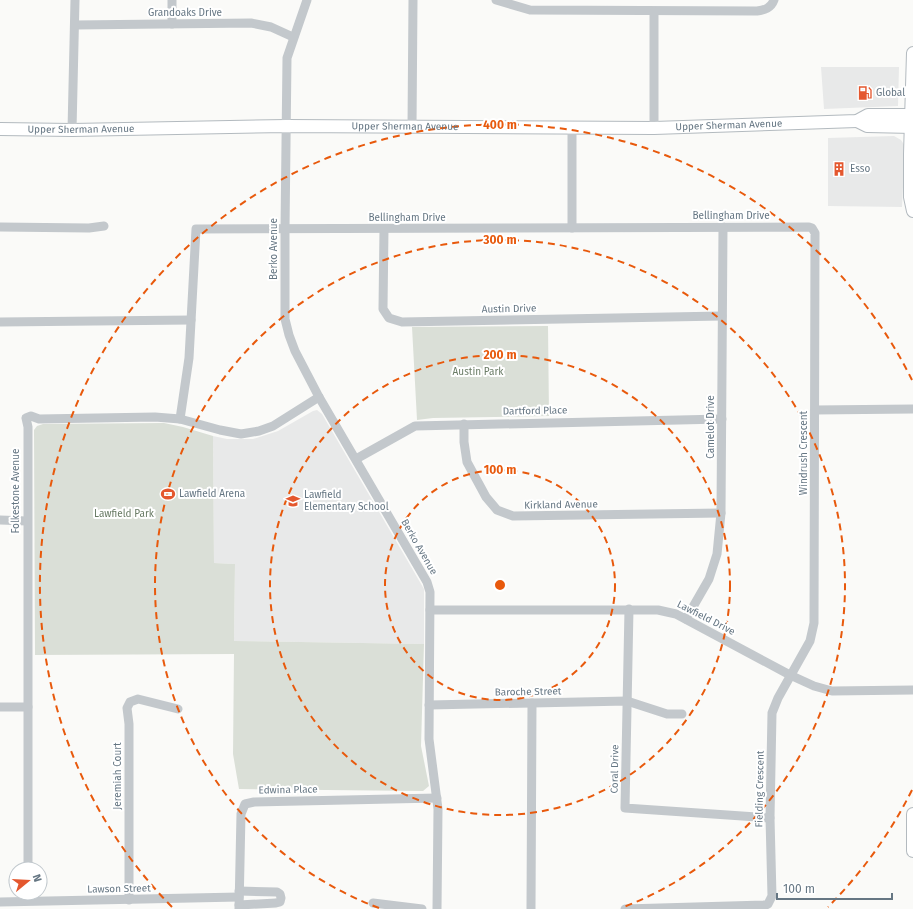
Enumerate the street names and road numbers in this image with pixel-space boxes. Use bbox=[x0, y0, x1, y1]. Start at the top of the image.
street label: Grandoaks Drive bbox=[148, 7, 222, 19]
street label: Upper Sherman Avenue bbox=[675, 118, 783, 133]
street label: Upper Sherman Avenue bbox=[351, 120, 458, 133]
street label: Upper Sherman Avenue bbox=[27, 123, 135, 136]
street label: Bellingham Drive bbox=[692, 210, 770, 222]
street label: Bellingham Drive bbox=[368, 212, 446, 224]
street label: Berko Avenue bbox=[268, 218, 280, 280]
street label: Austin Drive bbox=[482, 303, 536, 315]
street label: Camelot Drive bbox=[705, 395, 717, 459]
street label: Dartford Place bbox=[503, 404, 567, 418]
street label: Windrush Crescent bbox=[798, 410, 810, 495]
street label: Folkestone Avenue bbox=[10, 449, 22, 533]
street label: Kirkland Avenue bbox=[524, 498, 598, 512]
street label: Berko Avenue bbox=[398, 517, 440, 577]
street label: Lawfield Drive bbox=[675, 598, 737, 638]
street label: Baroche Street bbox=[495, 685, 562, 699]
street label: Jeremiah Court bbox=[112, 742, 124, 810]
street label: Coral Drive bbox=[609, 744, 621, 794]
street label: Fielding Crescent bbox=[753, 750, 767, 828]
street label: Edwina Place bbox=[258, 783, 318, 797]
street label: Lawson Street bbox=[87, 882, 151, 896]

